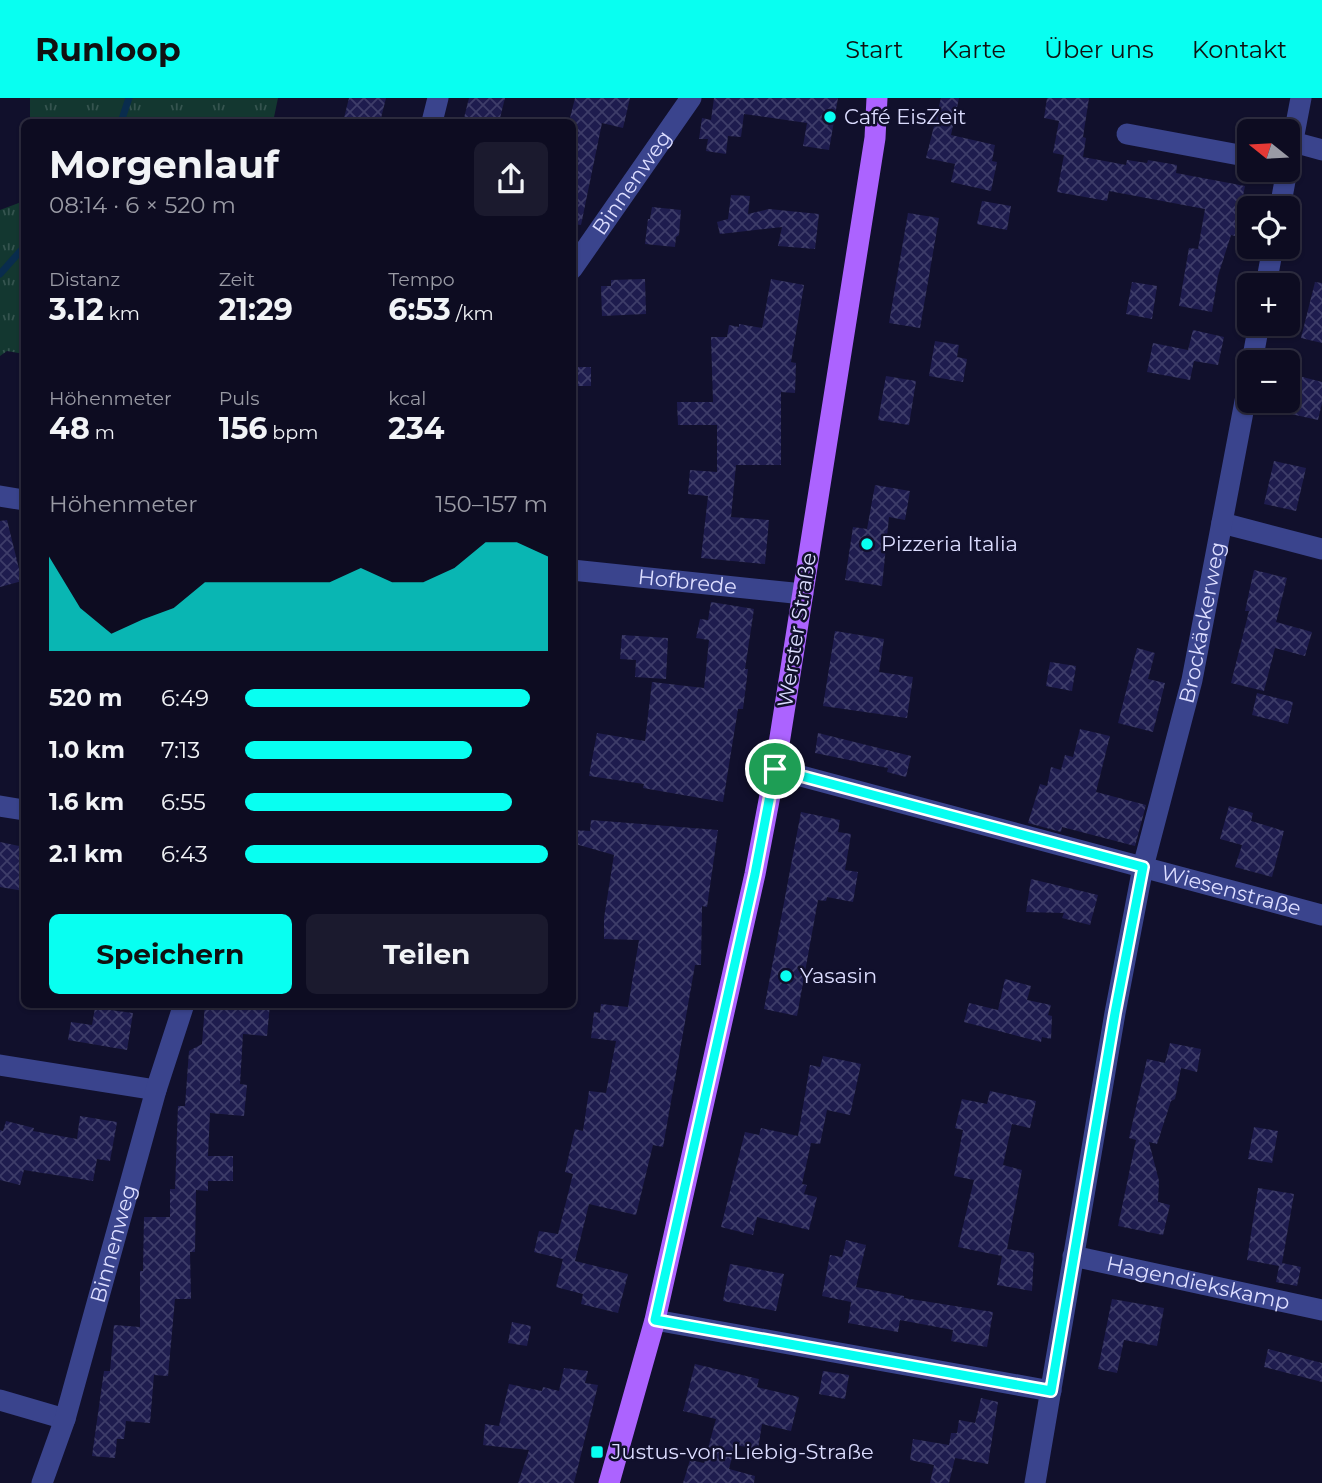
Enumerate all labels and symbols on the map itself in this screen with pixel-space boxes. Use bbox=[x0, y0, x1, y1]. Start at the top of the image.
place label: Café EisZeit bbox=[844, 104, 966, 129]
marker: Café EisZeit bbox=[822, 109, 838, 125]
north arrow bbox=[1237, 119, 1300, 182]
street label: Binnenweg bbox=[587, 125, 677, 240]
place label: Pizzeria Italia bbox=[881, 531, 1018, 556]
marker: Pizzeria Italia bbox=[859, 536, 875, 552]
street label: Brockäckerweg bbox=[1173, 540, 1230, 706]
street label: Werster Straße bbox=[772, 551, 821, 709]
street label: Hofbrede bbox=[637, 564, 738, 599]
pin bbox=[745, 739, 805, 799]
street label: Wiesenstraße bbox=[1158, 860, 1304, 921]
place label: Yasasin bbox=[800, 963, 877, 988]
marker: Yasasin bbox=[778, 968, 794, 984]
street label: Binnenweg bbox=[85, 1181, 141, 1306]
street label: Hagendiekskamp bbox=[1104, 1251, 1292, 1315]
place label: Justus-von-Liebig-Straße bbox=[610, 1439, 874, 1464]
marker: Justus-von-Liebig-Straße bbox=[589, 1444, 605, 1460]

